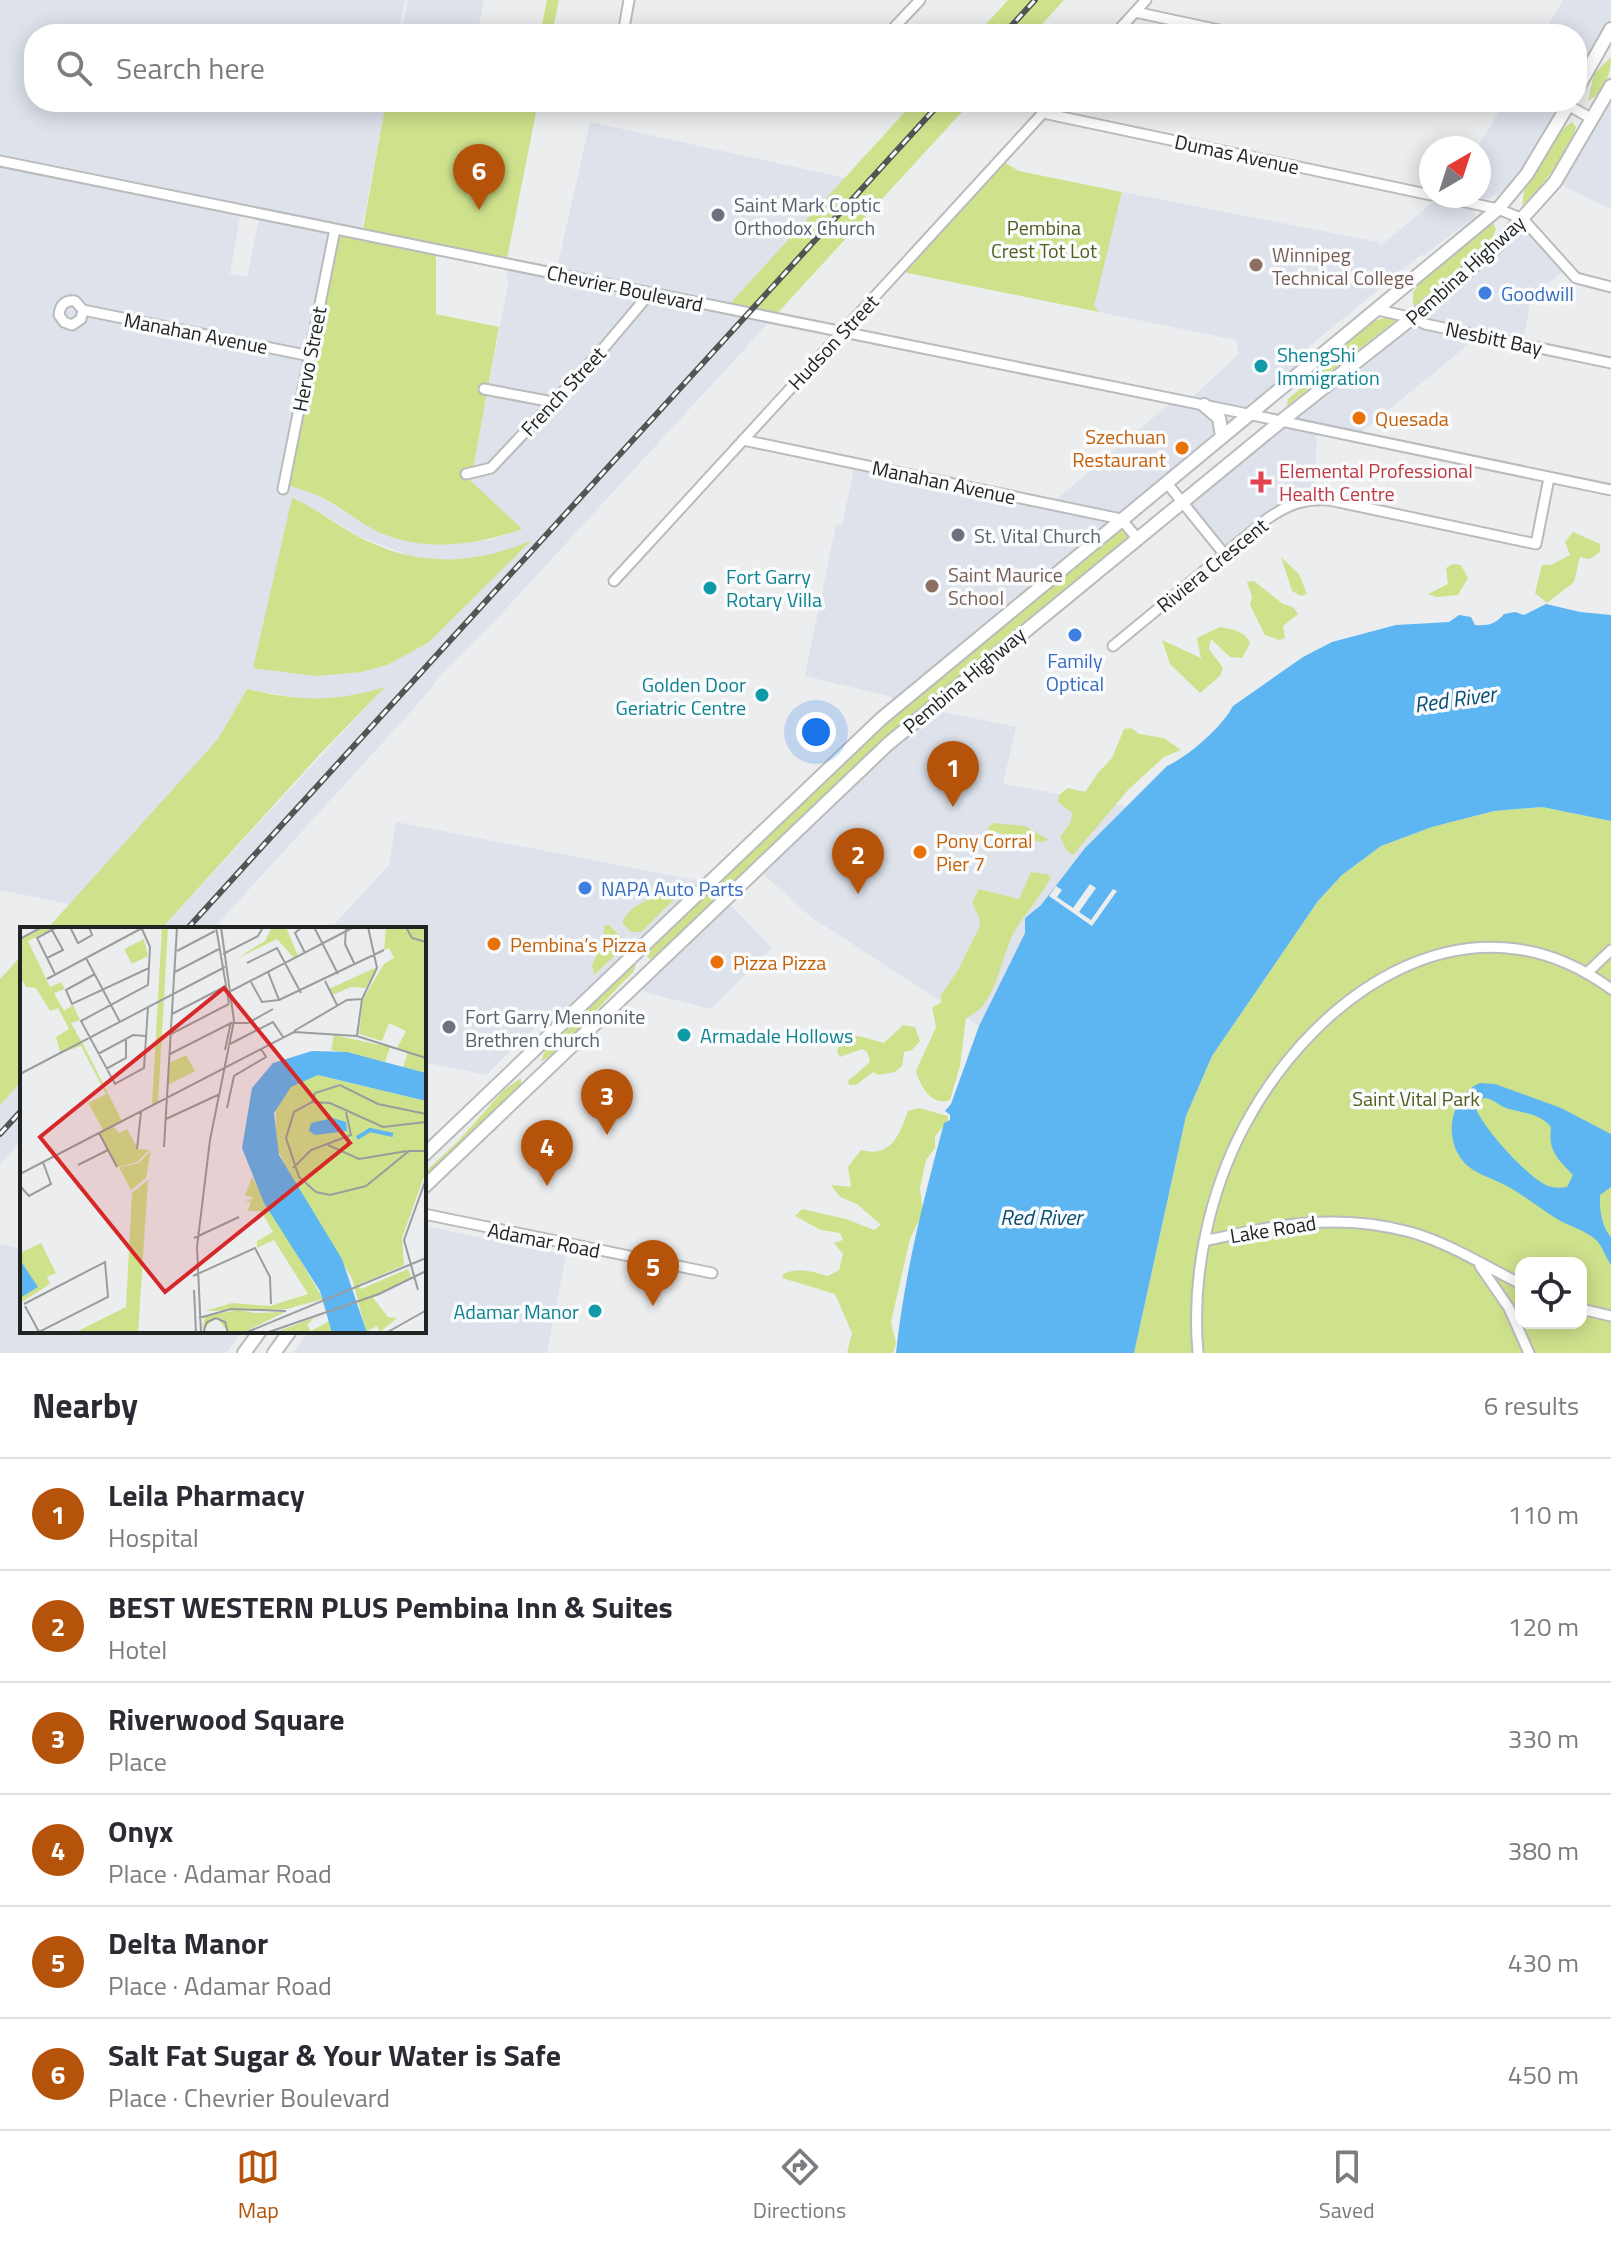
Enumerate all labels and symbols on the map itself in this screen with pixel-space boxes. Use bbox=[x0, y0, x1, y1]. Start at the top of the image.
street label: Dumas Avenue bbox=[1172, 126, 1302, 182]
north arrow bbox=[1419, 136, 1491, 208]
pin: 6 bbox=[453, 144, 505, 210]
place label: Saint Mark Coptic Orthodox Church bbox=[734, 189, 881, 243]
marker: Saint Mark Coptic Orthodox Church bbox=[709, 206, 727, 224]
street label: Pembina Highway bbox=[1398, 207, 1532, 332]
park label: Pembina Crest Tot Lot bbox=[991, 212, 1097, 266]
place label: Winnipeg Technical College bbox=[1272, 239, 1414, 293]
street label: Chevrier Boulevard bbox=[544, 256, 706, 320]
marker: Winnipeg Technical College bbox=[1247, 256, 1265, 274]
place label: Goodwill bbox=[1501, 278, 1574, 309]
marker: Goodwill bbox=[1476, 284, 1494, 302]
street label: Hudson Street bbox=[780, 287, 886, 397]
street label: Manahan Avenue bbox=[121, 304, 271, 362]
street label: Hervo Street bbox=[284, 304, 334, 414]
street label: Nesbitt Bay bbox=[1443, 313, 1546, 363]
street label: French Street bbox=[513, 339, 613, 443]
place label: ShengShi Immigration bbox=[1277, 339, 1380, 393]
marker: ShengShi Immigration bbox=[1252, 357, 1270, 375]
place label: Quesada bbox=[1375, 403, 1449, 434]
marker: Quesada bbox=[1350, 409, 1368, 427]
place label: Szechuan Restaurant bbox=[1072, 421, 1166, 475]
marker: Szechuan Restaurant bbox=[1173, 439, 1191, 457]
street label: Manahan Avenue bbox=[869, 452, 1019, 512]
place label: Elemental Professional Health Centre bbox=[1279, 455, 1473, 509]
marker: Elemental Professional Health Centre bbox=[1250, 471, 1272, 493]
street label: Riviera Crescent bbox=[1150, 510, 1274, 620]
place label: St. Vital Church bbox=[974, 520, 1101, 551]
marker: St. Vital Church bbox=[949, 526, 967, 544]
place label: Saint Maurice School bbox=[948, 559, 1063, 613]
place label: Fort Garry Rotary Villa bbox=[726, 561, 822, 615]
marker: Saint Maurice School bbox=[923, 577, 941, 595]
marker: Fort Garry Rotary Villa bbox=[701, 579, 719, 597]
street label: Pembina Highway bbox=[896, 619, 1033, 741]
marker: Family Optical bbox=[1066, 626, 1084, 644]
place label: Family Optical bbox=[1046, 645, 1104, 699]
place label: Golden Door Geriatric Centre bbox=[616, 669, 746, 723]
water label: Red River bbox=[1412, 676, 1501, 722]
marker: Golden Door Geriatric Centre bbox=[753, 686, 771, 704]
your location bbox=[796, 712, 836, 752]
pin: 1 bbox=[927, 741, 979, 807]
place label: Pony Corral Pier 7 bbox=[936, 825, 1033, 879]
pin: 2 bbox=[832, 828, 884, 894]
marker: Pony Corral Pier 7 bbox=[911, 843, 929, 861]
place label: NAPA Auto Parts bbox=[601, 873, 744, 904]
marker: NAPA Auto Parts bbox=[576, 879, 594, 897]
inset map bbox=[20, 927, 426, 1333]
place label: Pembina’s Pizza bbox=[510, 929, 646, 960]
marker: Pembina’s Pizza bbox=[485, 935, 503, 953]
place label: Pizza Pizza bbox=[733, 947, 826, 978]
marker: Pizza Pizza bbox=[708, 953, 726, 971]
place label: Fort Garry Mennonite Brethren church bbox=[465, 1001, 645, 1055]
marker: Fort Garry Mennonite Brethren church bbox=[440, 1018, 458, 1036]
place label: Armadale Hollows bbox=[700, 1020, 853, 1051]
marker: Armadale Hollows bbox=[675, 1026, 693, 1044]
pin: 3 bbox=[581, 1069, 633, 1135]
park label: Saint Vital Park bbox=[1352, 1083, 1480, 1114]
pin: 4 bbox=[521, 1120, 573, 1186]
water label: Red River bbox=[1000, 1200, 1085, 1234]
street label: Lake Road bbox=[1228, 1207, 1318, 1251]
street label: Adamar Road bbox=[485, 1214, 603, 1266]
pin: 5 bbox=[627, 1240, 679, 1306]
place label: Adamar Manor bbox=[454, 1296, 579, 1327]
marker: Adamar Manor bbox=[586, 1302, 604, 1320]

